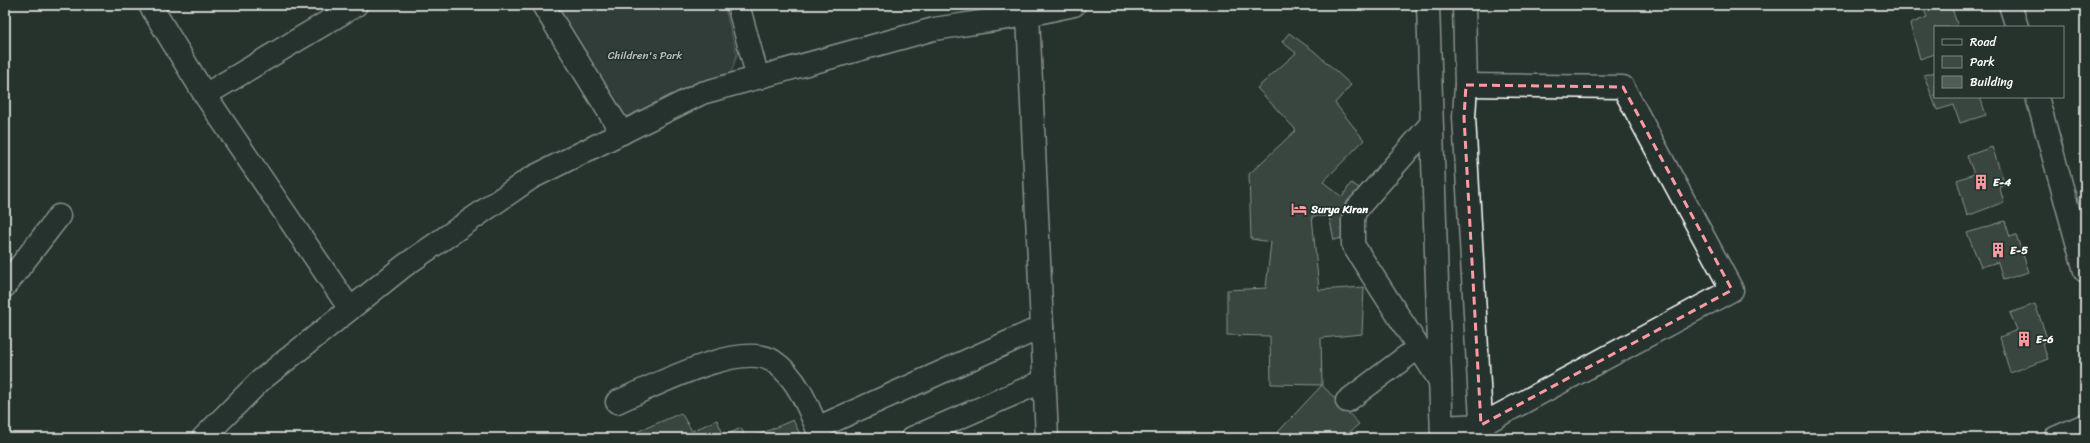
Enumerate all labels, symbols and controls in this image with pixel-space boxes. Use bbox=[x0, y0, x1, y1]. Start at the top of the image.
legend bbox=[1934, 26, 2064, 98]
text: Road bbox=[1970, 31, 1997, 53]
park label: Children's Park bbox=[608, 46, 683, 65]
text: Park bbox=[1970, 51, 1995, 73]
text: Building bbox=[1970, 71, 2013, 93]
building icon: E-4 bbox=[1972, 173, 1990, 191]
place label: E-4 bbox=[1993, 173, 2011, 192]
hotel icon: Surya Kiran bbox=[1290, 200, 1308, 218]
place label: Surya Kiran bbox=[1310, 200, 1368, 219]
building icon: E-5 bbox=[1989, 241, 2007, 259]
place label: E-5 bbox=[2010, 241, 2028, 260]
building icon: E-6 bbox=[2015, 330, 2033, 348]
place label: E-6 bbox=[2036, 330, 2053, 349]

